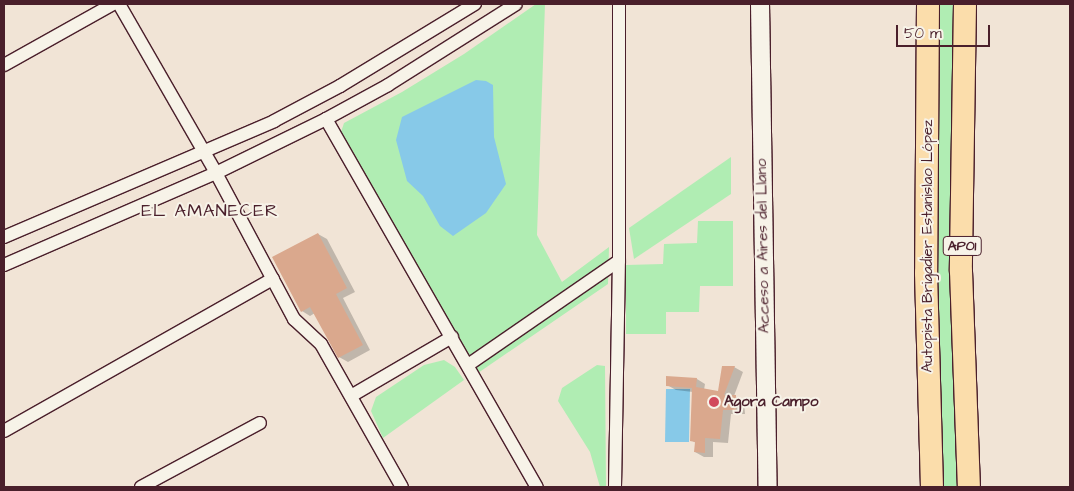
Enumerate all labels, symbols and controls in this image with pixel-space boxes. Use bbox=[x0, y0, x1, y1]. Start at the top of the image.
scale bar bbox=[899, 15, 993, 47]
text: 50 m bbox=[904, 23, 942, 44]
street label: Autopista Brigadier Estanislao López bbox=[919, 119, 937, 373]
street label: Acceso a Aires del Llano bbox=[752, 159, 774, 333]
district label: EL AMANECER bbox=[140, 200, 280, 222]
road number: AP01 bbox=[942, 235, 982, 258]
place label: Agora Campo bbox=[724, 393, 818, 411]
marker: Agora Campo bbox=[708, 396, 720, 408]

